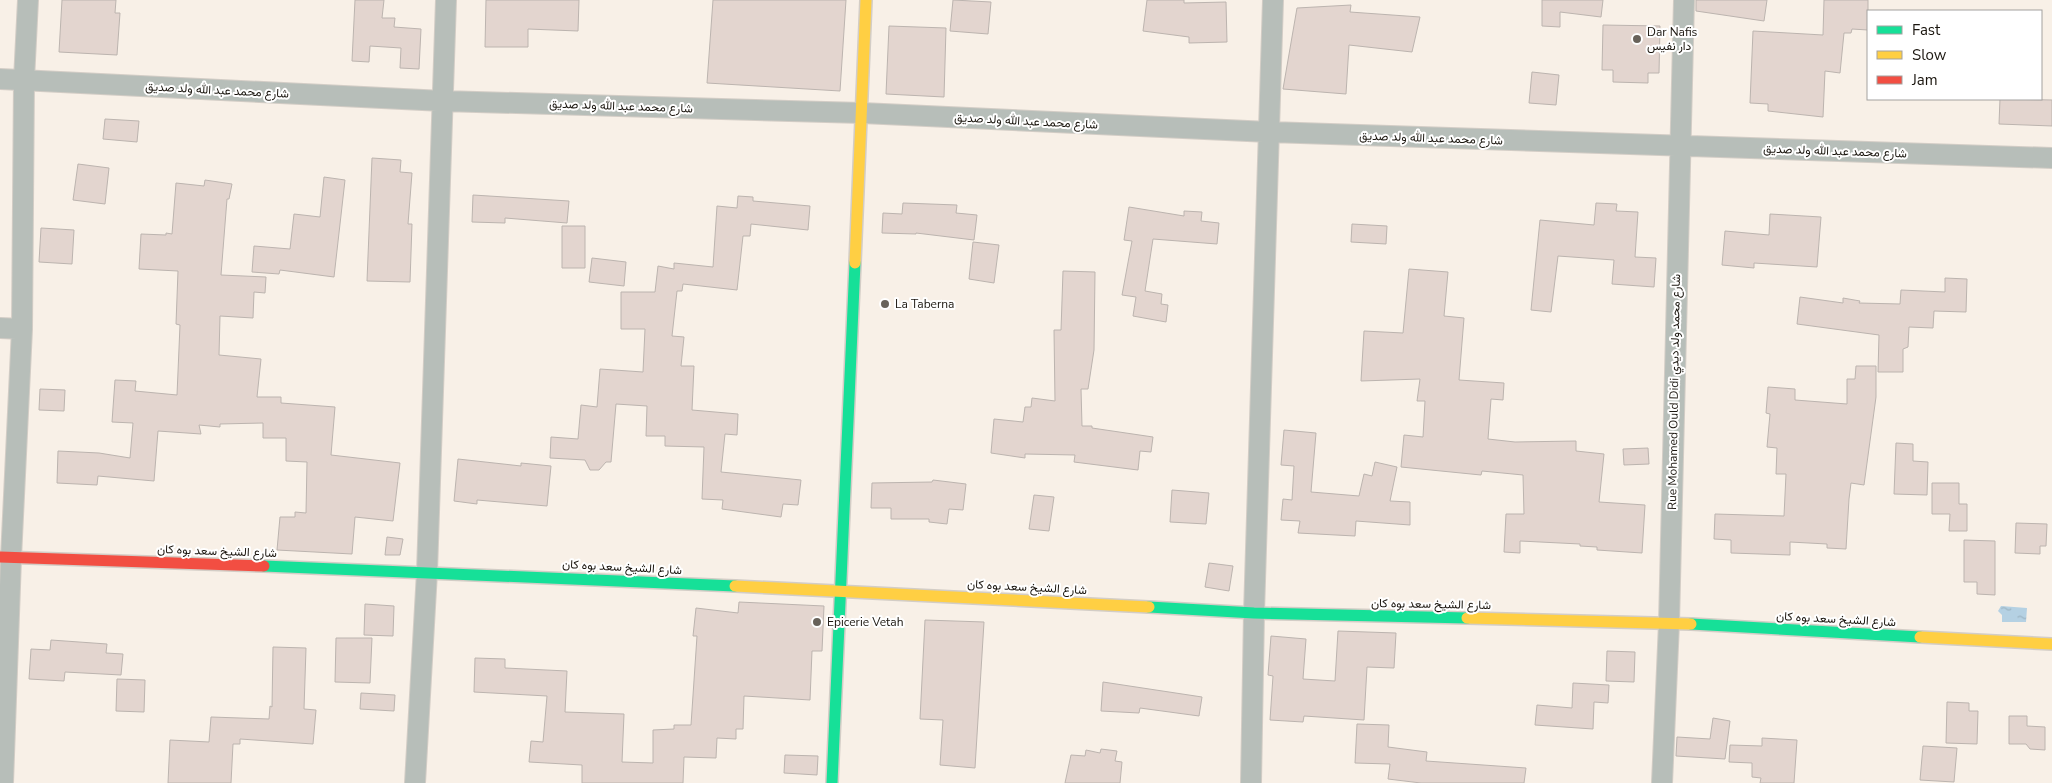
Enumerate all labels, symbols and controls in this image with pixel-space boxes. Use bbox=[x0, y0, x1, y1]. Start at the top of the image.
legend bbox=[1867, 10, 2042, 100]
text: Fast bbox=[1912, 20, 1941, 40]
place label: Dar Nafis دار نفيس bbox=[1647, 24, 1698, 54]
marker: Dar Nafis دار نفيس bbox=[1631, 33, 1643, 45]
text: Slow bbox=[1912, 45, 1947, 65]
text: Jam bbox=[1911, 70, 1938, 90]
street label: شارع محمد عبد الله ولد صديق bbox=[145, 78, 289, 103]
street label: شارع محمد عبد الله ولد صديق bbox=[549, 95, 693, 118]
street label: شارع محمد عبد الله ولد صديق bbox=[954, 109, 1098, 134]
street label: شارع محمد عبد الله ولد صديق bbox=[1359, 127, 1503, 150]
street label: شارع محمد عبد الله ولد صديق bbox=[1763, 140, 1907, 163]
street label: Rue Mohamed Ould Didi شارع محمد ولد ديدي bbox=[1664, 274, 1686, 510]
place label: La Taberna bbox=[895, 296, 954, 312]
marker: La Taberna bbox=[879, 298, 891, 310]
street label: شارع الشيخ سعد بوه كان bbox=[157, 541, 277, 562]
street label: شارع الشيخ سعد بوه كان bbox=[562, 556, 682, 579]
street label: شارع الشيخ سعد بوه كان bbox=[967, 576, 1087, 599]
street label: شارع الشيخ سعد بوه كان bbox=[1371, 595, 1491, 614]
street label: شارع الشيخ سعد بوه كان bbox=[1776, 608, 1896, 631]
place label: Epicerie Vetah bbox=[827, 614, 903, 630]
marker: Epicerie Vetah bbox=[811, 616, 823, 628]

